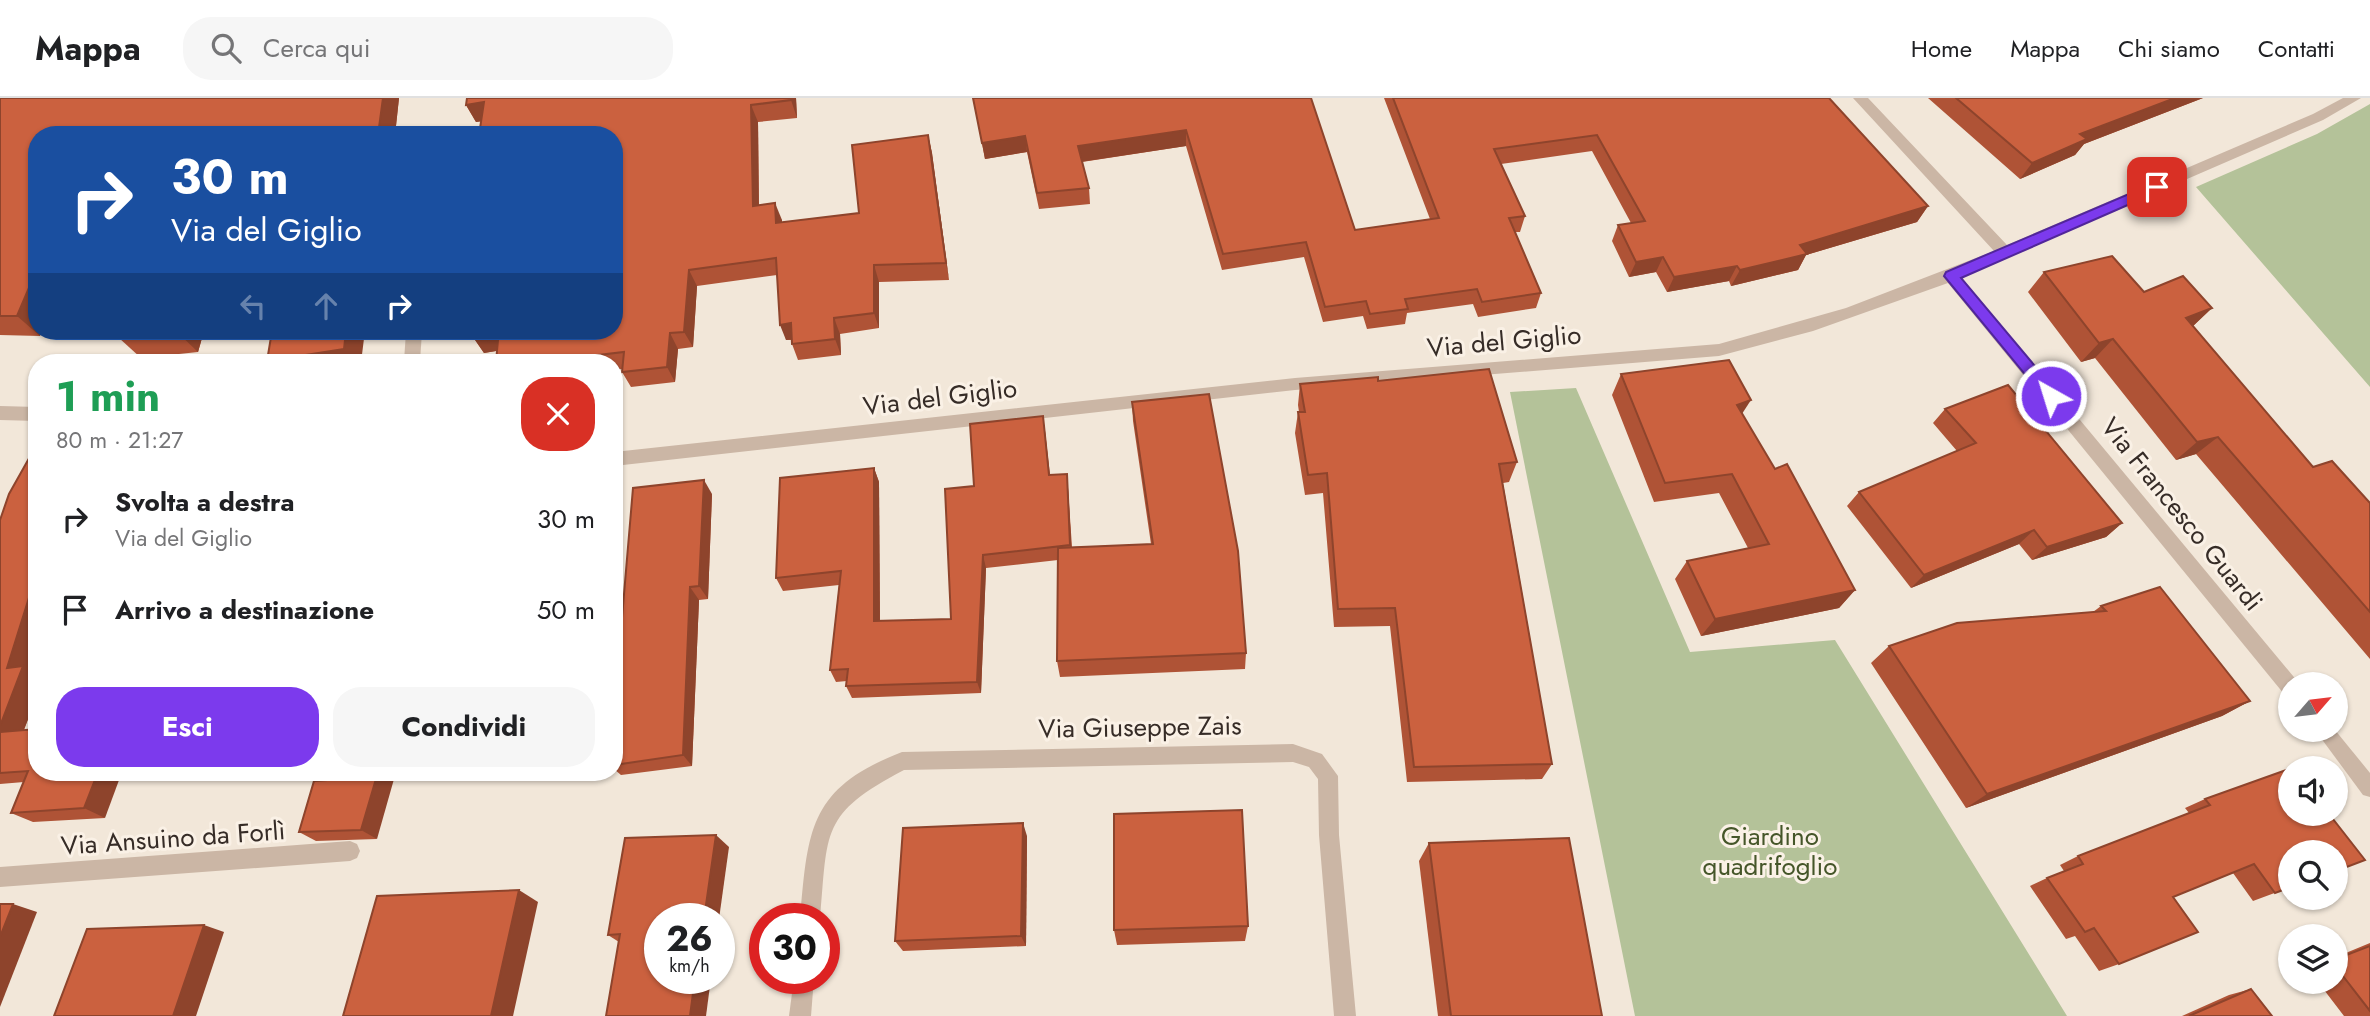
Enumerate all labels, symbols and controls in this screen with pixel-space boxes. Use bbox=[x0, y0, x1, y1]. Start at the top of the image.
search box bbox=[183, 17, 673, 80]
text: Mappa bbox=[35, 25, 141, 72]
icon: search bbox=[207, 29, 245, 67]
text: Cerca qui bbox=[263, 29, 370, 67]
text: Home bbox=[1911, 31, 1972, 66]
text: Mappa bbox=[2010, 31, 2080, 66]
text: Chi siamo bbox=[2118, 31, 2220, 66]
text: Contatti bbox=[2258, 31, 2335, 66]
text: 30 m bbox=[171, 142, 289, 212]
icon: right bbox=[56, 154, 147, 245]
pin bbox=[2127, 157, 2187, 217]
icon: arrive bbox=[2138, 168, 2176, 206]
text: Via del Giglio bbox=[171, 207, 362, 253]
icon: left bbox=[234, 287, 272, 325]
icon: ahead bbox=[307, 287, 345, 325]
icon: right bbox=[380, 287, 418, 325]
street label: Via del Giglio bbox=[1425, 315, 1583, 367]
position arrow bbox=[2014, 359, 2088, 433]
text: 1 min bbox=[56, 366, 160, 427]
street label: Via del Giglio bbox=[861, 369, 1019, 425]
button: close bbox=[521, 377, 595, 451]
street label: Via Francesco Guardi bbox=[2092, 409, 2272, 619]
text: 80 m · 21:27 bbox=[56, 423, 183, 457]
text: Svolta a destra bbox=[115, 483, 295, 521]
icon: right bbox=[56, 500, 94, 538]
text: 30 m bbox=[537, 500, 595, 538]
text: Via del Giglio bbox=[115, 521, 252, 555]
icon: arrive bbox=[56, 591, 94, 629]
text: Arrivo a destinazione bbox=[115, 591, 374, 629]
text: 50 m bbox=[537, 591, 595, 629]
north arrow bbox=[2278, 672, 2348, 742]
map controls bbox=[2278, 672, 2348, 994]
button: Esci bbox=[56, 687, 319, 767]
button: Condividi bbox=[333, 687, 595, 767]
street label: Via Giuseppe Zais bbox=[1038, 706, 1242, 748]
button: sound bbox=[2278, 756, 2348, 826]
street label: Via Ansuino da Forlì bbox=[60, 811, 286, 865]
park label: Giardino quadrifoglio bbox=[1703, 817, 1837, 885]
button: search bbox=[2278, 840, 2348, 910]
speed limit sign: 30 bbox=[749, 903, 840, 994]
text: 26 bbox=[666, 914, 713, 964]
button: layers bbox=[2278, 924, 2348, 994]
text: km/h bbox=[669, 953, 710, 979]

